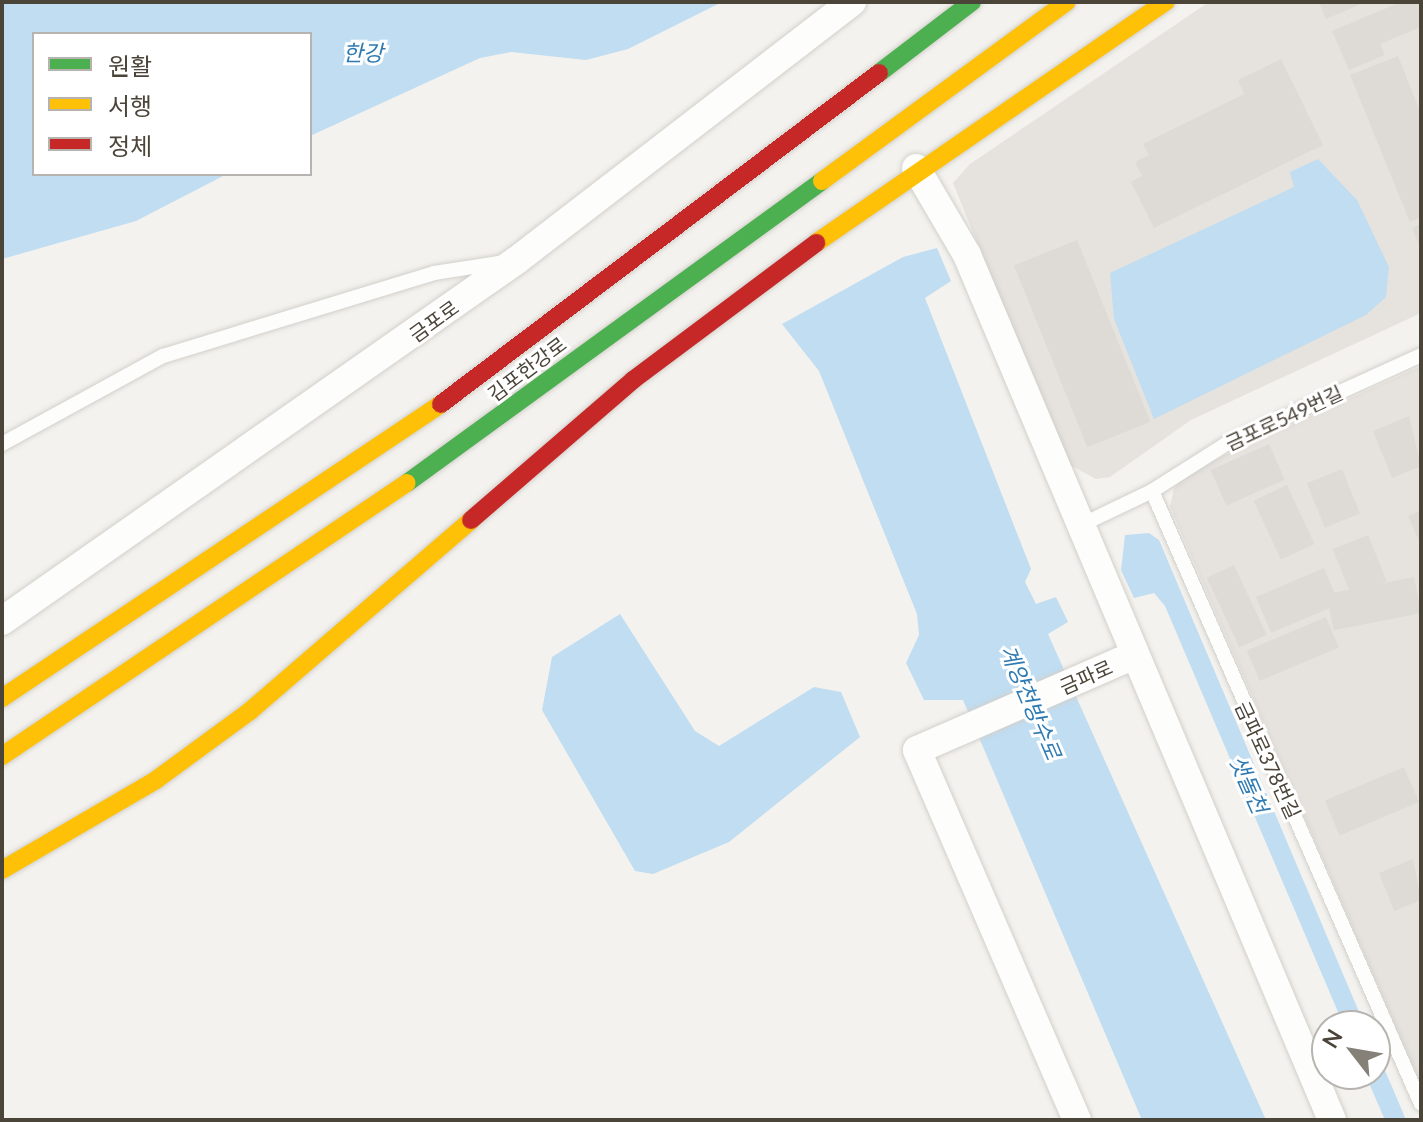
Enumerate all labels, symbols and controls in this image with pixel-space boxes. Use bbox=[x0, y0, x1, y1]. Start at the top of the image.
legend bbox=[32, 32, 312, 176]
water label: 한강 bbox=[343, 40, 383, 66]
text: 원활 bbox=[108, 51, 152, 80]
text: 서행 bbox=[108, 91, 152, 120]
text: 정체 bbox=[108, 131, 152, 160]
street label: 금포로 bbox=[405, 295, 463, 347]
street label: 김포한강로 bbox=[483, 332, 571, 406]
street label: 금포로549번길 bbox=[1221, 380, 1347, 456]
water label: 계양천방수로 bbox=[995, 641, 1067, 763]
street label: 금파로 bbox=[1056, 655, 1116, 699]
street label: 금파로378번길 bbox=[1230, 697, 1306, 823]
water label: 샛돌천 bbox=[1225, 751, 1273, 817]
north arrow bbox=[1311, 1010, 1391, 1090]
text: N bbox=[1316, 1024, 1348, 1053]

